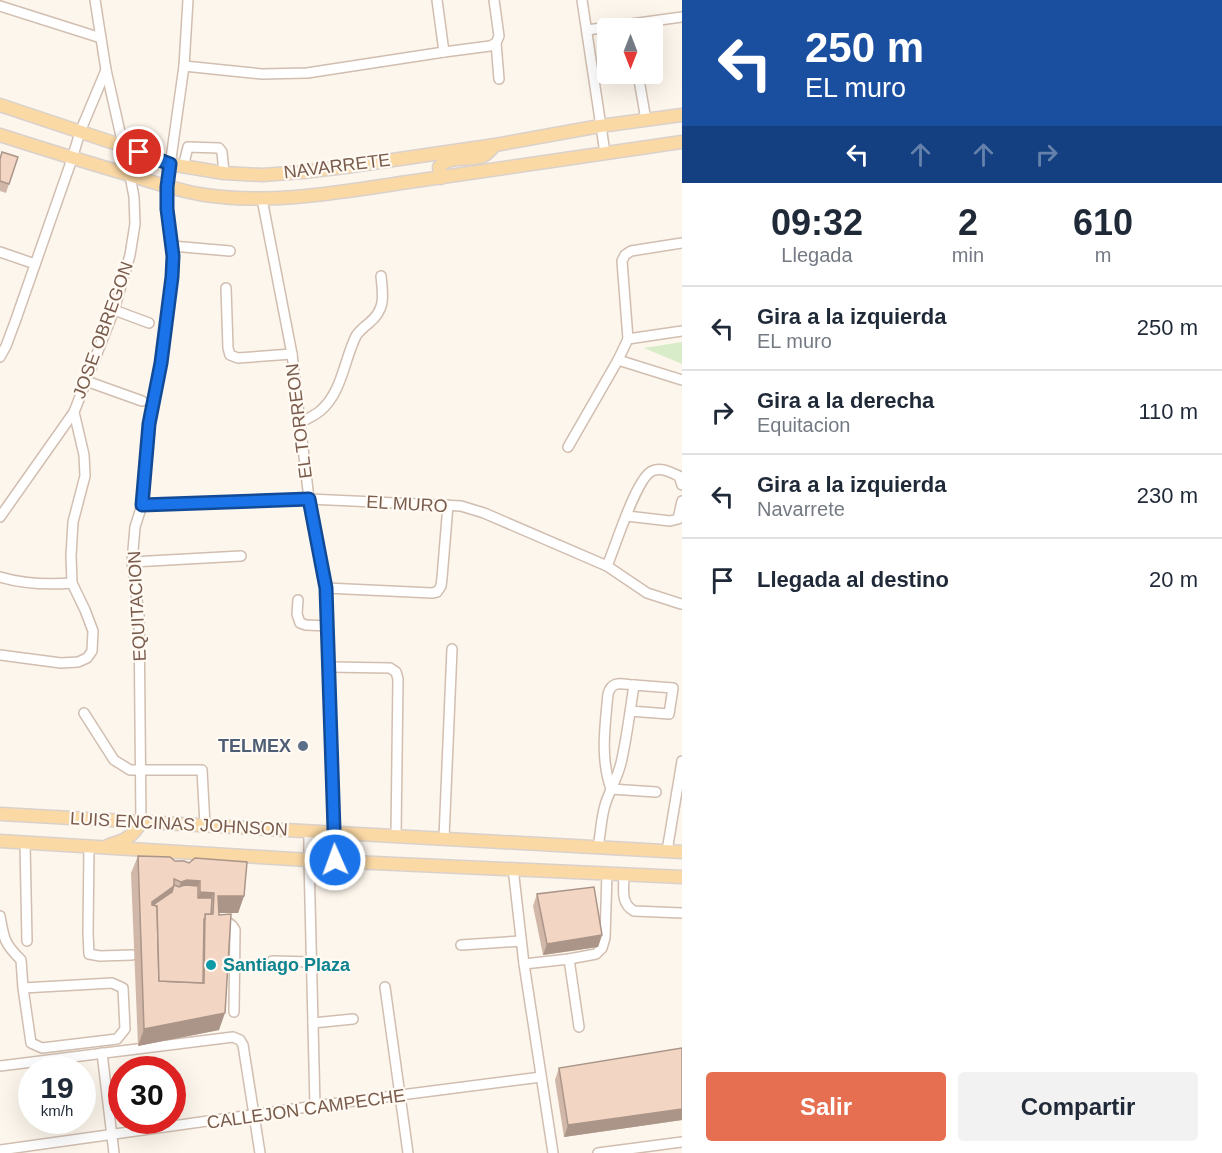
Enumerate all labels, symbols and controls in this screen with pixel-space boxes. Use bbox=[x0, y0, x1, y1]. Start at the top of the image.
north arrow bbox=[597, 18, 663, 84]
map controls bbox=[597, 18, 663, 84]
icon: left bbox=[706, 24, 784, 102]
text: 250 m bbox=[805, 24, 924, 71]
text: EL muro bbox=[805, 73, 906, 103]
pin bbox=[113, 126, 164, 177]
icon: arrive bbox=[122, 135, 155, 168]
icon: left bbox=[841, 138, 874, 171]
icon: ahead bbox=[904, 138, 937, 171]
icon: ahead bbox=[967, 138, 1000, 171]
icon: right bbox=[1030, 138, 1063, 171]
street label: NAVARRETE bbox=[283, 150, 391, 182]
text: 09:32 bbox=[771, 202, 863, 243]
text: 2 bbox=[958, 202, 978, 243]
text: 610 bbox=[1073, 202, 1133, 243]
text: Llegada bbox=[781, 244, 853, 266]
text: min bbox=[952, 244, 984, 266]
text: m bbox=[1095, 244, 1111, 266]
street label: JOSE OBREGON bbox=[69, 259, 137, 401]
text: Gira a la izquierda bbox=[757, 304, 947, 329]
icon: left bbox=[706, 312, 739, 345]
text: 250 m bbox=[1137, 315, 1198, 340]
text: EL muro bbox=[757, 330, 832, 352]
street label: EL TORREON bbox=[282, 362, 316, 480]
text: Gira a la derecha bbox=[757, 388, 934, 413]
icon: right bbox=[706, 396, 739, 429]
text: 110 m bbox=[1138, 399, 1198, 424]
text: Equitacion bbox=[757, 414, 850, 436]
text: Gira a la izquierda bbox=[757, 472, 947, 497]
icon: left bbox=[706, 480, 739, 513]
text: 230 m bbox=[1137, 483, 1198, 508]
street label: EL MURO bbox=[366, 492, 448, 516]
text: Navarrete bbox=[757, 498, 845, 520]
street label: EQUITACION bbox=[124, 550, 150, 662]
icon: arrive bbox=[706, 564, 739, 597]
text: Llegada al destino bbox=[757, 567, 949, 592]
text: 20 m bbox=[1149, 567, 1198, 592]
place label: TELMEX bbox=[218, 736, 291, 756]
marker: TELMEX bbox=[296, 739, 310, 753]
street label: LUIS ENCINAS JOHNSON bbox=[70, 808, 288, 840]
position arrow bbox=[303, 828, 367, 892]
place label: Santiago Plaza bbox=[223, 955, 351, 975]
marker: Santiago Plaza bbox=[204, 958, 218, 972]
speed limit sign: 30 bbox=[108, 1056, 186, 1134]
text: 19 bbox=[40, 1071, 74, 1104]
button: Salir bbox=[706, 1072, 946, 1141]
button: Compartir bbox=[958, 1072, 1198, 1141]
street label: CALLEJON CAMPECHE bbox=[206, 1085, 406, 1133]
text: km/h bbox=[41, 1102, 73, 1119]

